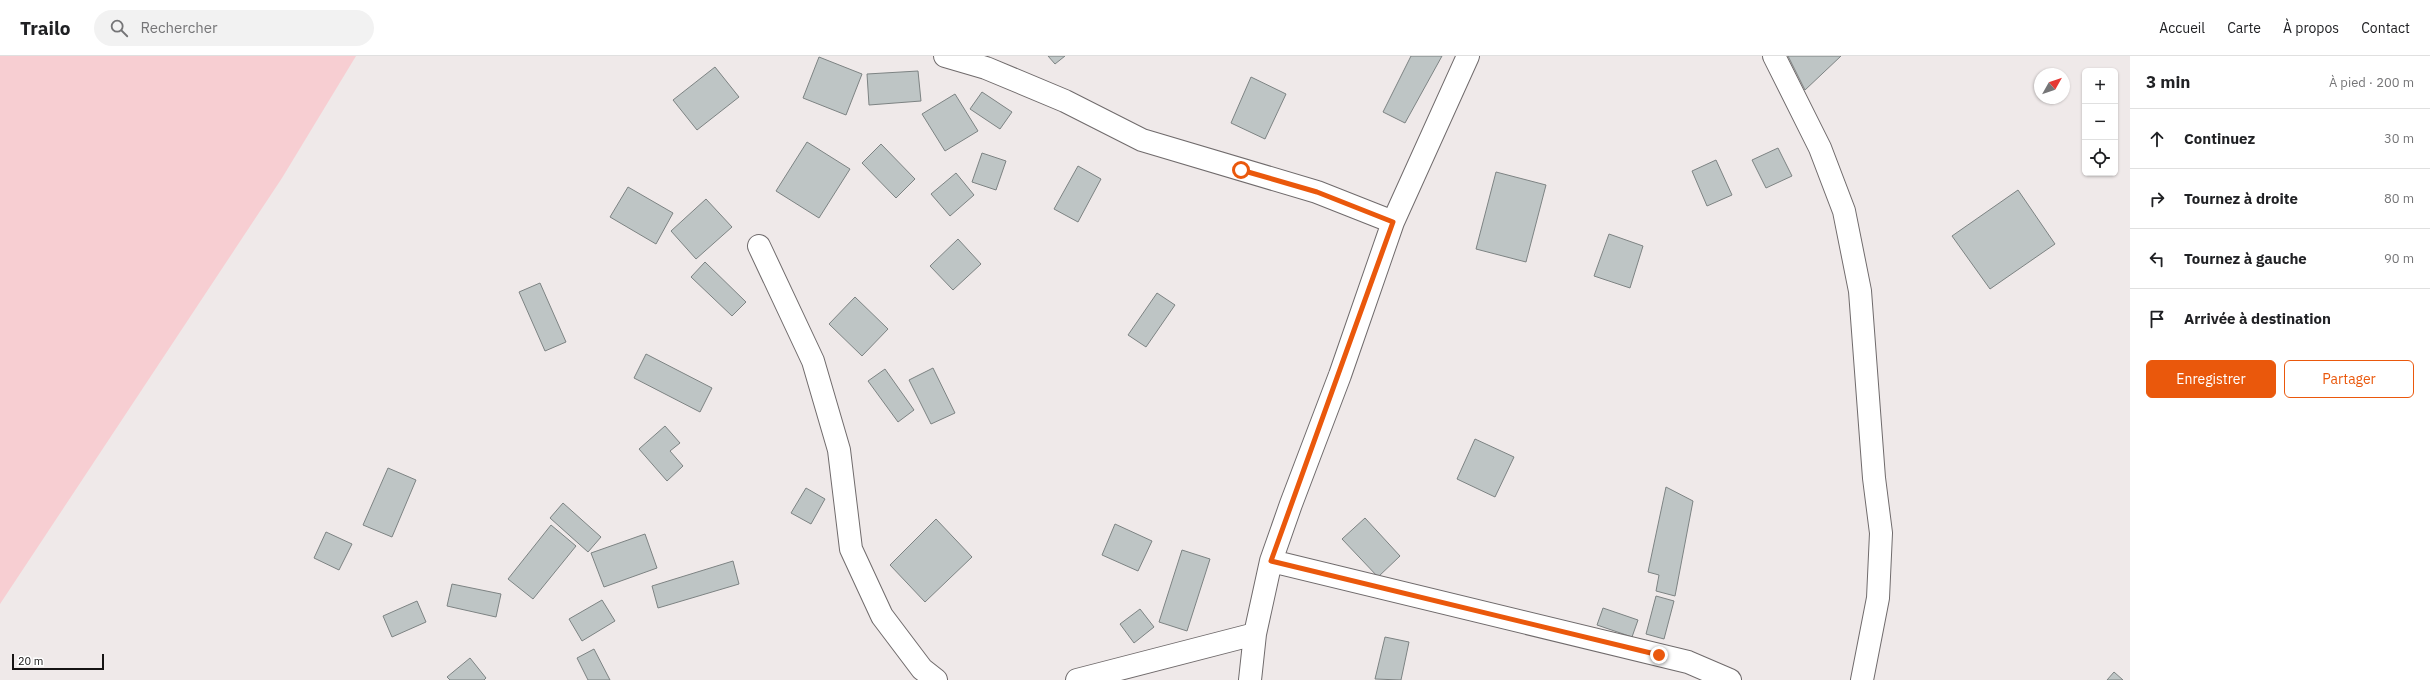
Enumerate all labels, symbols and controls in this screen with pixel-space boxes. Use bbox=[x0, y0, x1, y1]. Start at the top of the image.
search box bbox=[94, 10, 374, 46]
text: Trailo bbox=[20, 16, 70, 40]
icon: search bbox=[108, 17, 130, 39]
text: Rechercher bbox=[140, 18, 218, 37]
text: Accueil bbox=[2159, 19, 2205, 37]
text: Carte bbox=[2227, 19, 2261, 37]
text: À propos bbox=[2283, 19, 2339, 37]
text: Contact bbox=[2361, 19, 2410, 37]
north arrow bbox=[2034, 68, 2070, 104]
map controls bbox=[2082, 68, 2118, 176]
button: + bbox=[2082, 68, 2118, 104]
text: 3 min bbox=[2146, 71, 2190, 93]
text: À pied · 200 m bbox=[2329, 74, 2414, 91]
button: − bbox=[2082, 104, 2118, 140]
icon: ahead bbox=[2146, 128, 2168, 150]
text: Continuez bbox=[2184, 129, 2255, 148]
text: 30 m bbox=[2384, 130, 2414, 147]
button: locate bbox=[2082, 140, 2118, 176]
route start bbox=[1232, 161, 1250, 179]
icon: right bbox=[2146, 188, 2168, 210]
text: Tournez à droite bbox=[2184, 189, 2298, 208]
text: 80 m bbox=[2384, 190, 2414, 207]
icon: left bbox=[2146, 248, 2168, 270]
text: Tournez à gauche bbox=[2184, 249, 2307, 268]
text: 90 m bbox=[2384, 250, 2414, 267]
icon: arrive bbox=[2146, 308, 2168, 330]
text: Arrivée à destination bbox=[2184, 309, 2331, 328]
button: Enregistrer bbox=[2146, 360, 2276, 398]
button: Partager bbox=[2284, 360, 2414, 398]
route end bbox=[1650, 646, 1668, 664]
scale bar bbox=[12, 652, 104, 671]
text: 20 m bbox=[18, 654, 43, 668]

